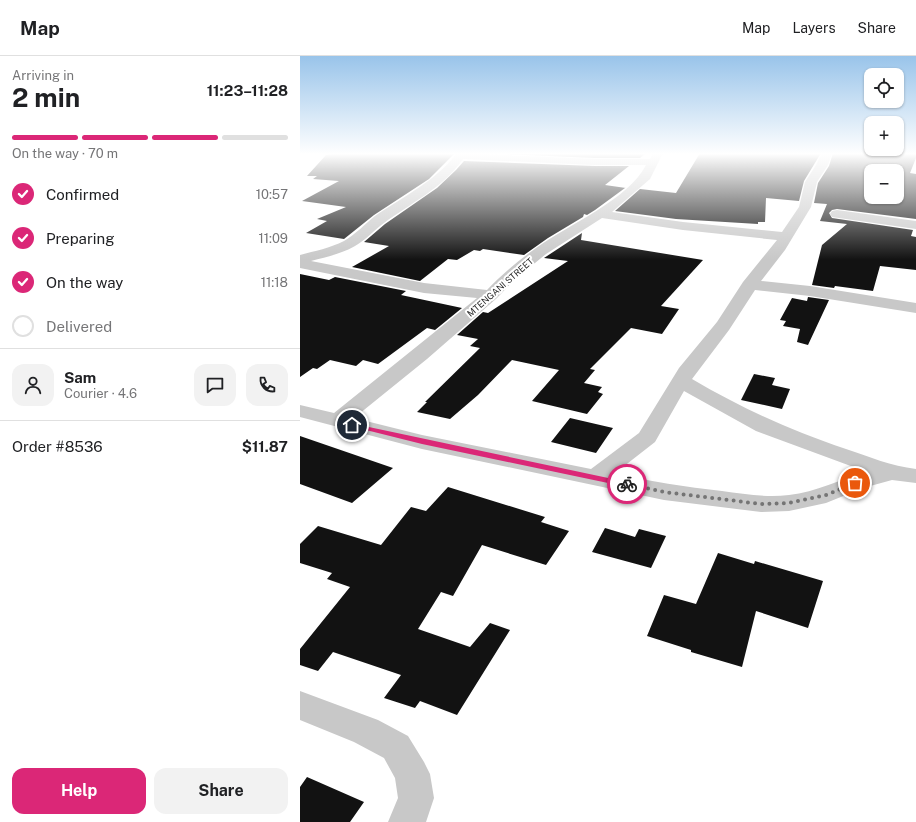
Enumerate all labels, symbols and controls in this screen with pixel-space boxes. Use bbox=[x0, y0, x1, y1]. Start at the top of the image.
text: Map bbox=[20, 17, 60, 39]
text: Map bbox=[742, 20, 770, 36]
text: Layers bbox=[792, 20, 836, 36]
text: Share bbox=[858, 20, 896, 36]
text: Arriving in bbox=[12, 68, 74, 83]
map controls bbox=[864, 68, 904, 204]
button: locate bbox=[864, 68, 904, 108]
text: 2 min bbox=[12, 82, 80, 113]
text: 11:23–11:28 bbox=[207, 82, 288, 99]
button: + bbox=[864, 116, 904, 156]
text: On the way · 70 m bbox=[12, 146, 118, 161]
button: − bbox=[864, 164, 904, 204]
icon: check bbox=[12, 183, 34, 205]
text: Confirmed bbox=[46, 186, 119, 203]
text: 10:57 bbox=[256, 187, 288, 202]
icon: check bbox=[12, 227, 34, 249]
text: Preparing bbox=[46, 230, 115, 247]
text: 11:09 bbox=[258, 231, 288, 246]
street label: MTENGANI STREET bbox=[465, 255, 536, 319]
icon: check bbox=[12, 271, 34, 293]
text: On the way bbox=[46, 274, 123, 291]
text: 11:18 bbox=[261, 275, 288, 290]
text: Delivered bbox=[46, 318, 112, 335]
button: person bbox=[12, 364, 54, 406]
button: chat bbox=[194, 364, 236, 406]
button: phone bbox=[246, 364, 288, 406]
text: Sam bbox=[64, 369, 96, 386]
text: Courier · 4.6 bbox=[64, 386, 137, 401]
pin bbox=[335, 408, 369, 442]
icon: home bbox=[341, 414, 363, 436]
text: Order #8536 bbox=[12, 438, 103, 455]
text: $11.87 bbox=[242, 438, 288, 455]
courier bbox=[607, 464, 647, 504]
pin bbox=[838, 466, 872, 500]
icon: bag bbox=[844, 472, 866, 494]
icon: bike bbox=[616, 473, 638, 495]
button: Help bbox=[12, 768, 146, 814]
button: Share bbox=[154, 768, 288, 814]

